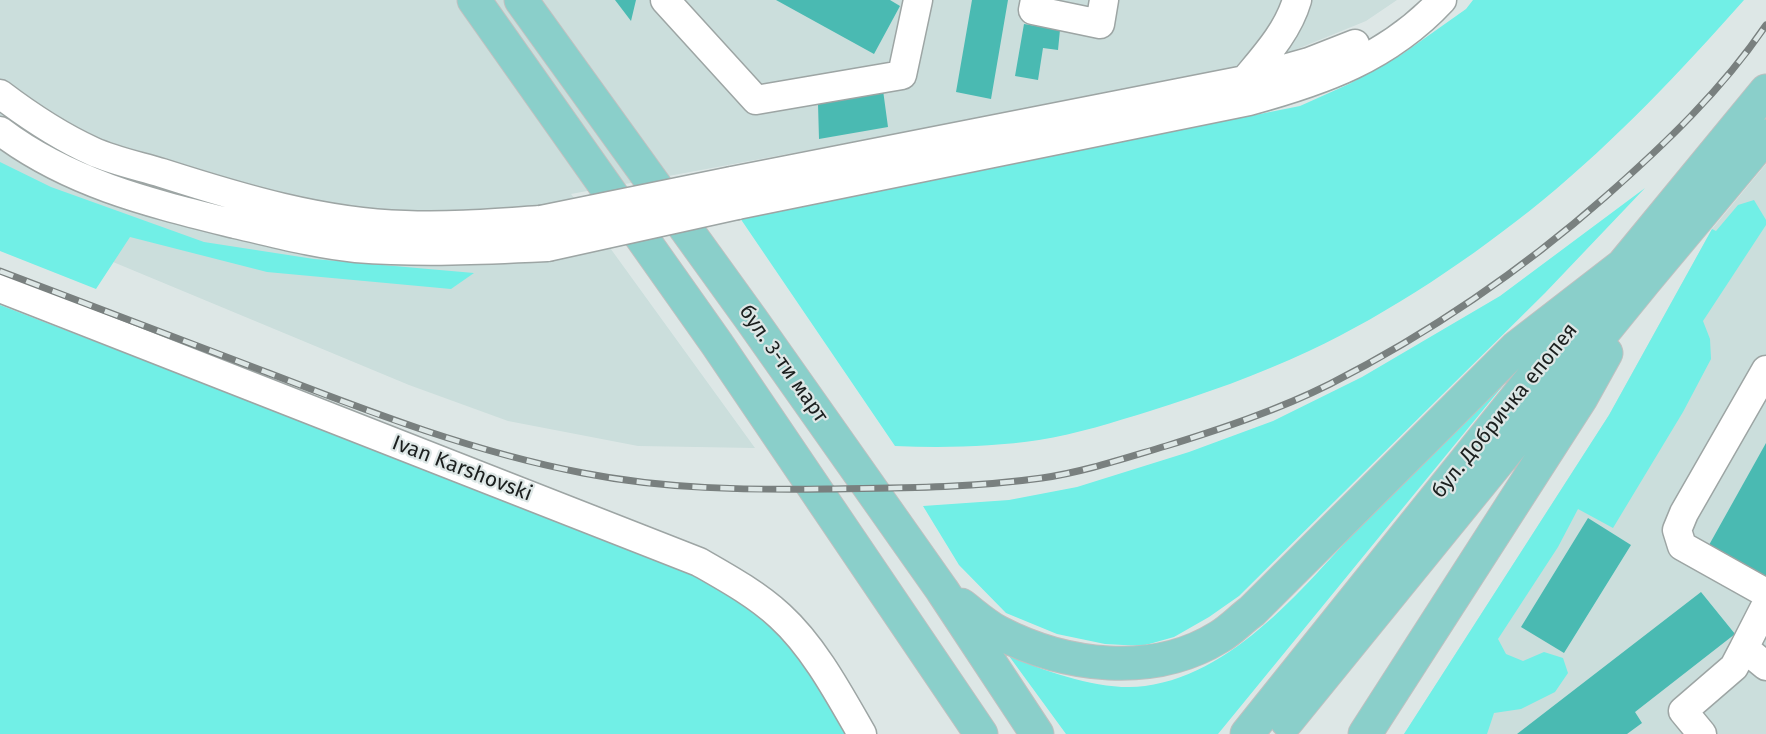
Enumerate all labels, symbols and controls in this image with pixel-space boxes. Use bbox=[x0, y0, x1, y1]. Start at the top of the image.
street label: бул. 3-ти март bbox=[733, 300, 833, 428]
street label: бул. Добричка епопея bbox=[1427, 318, 1583, 504]
street label: Ivan Karshovski bbox=[388, 431, 536, 507]

